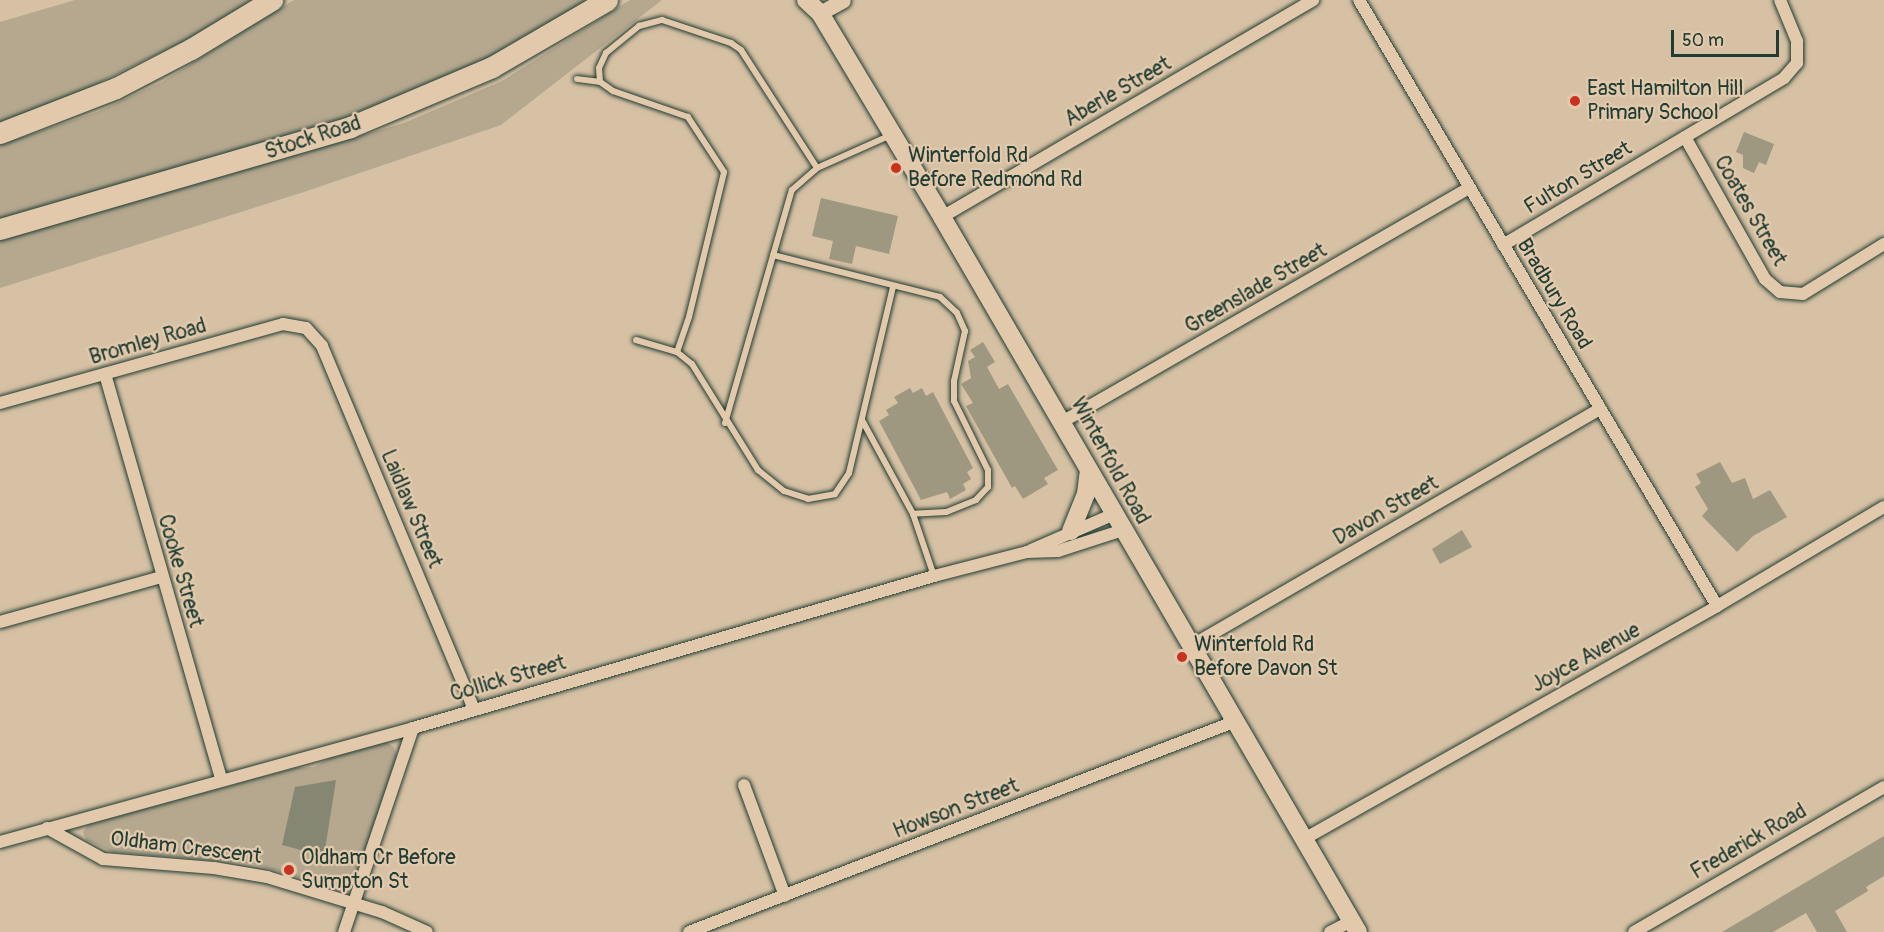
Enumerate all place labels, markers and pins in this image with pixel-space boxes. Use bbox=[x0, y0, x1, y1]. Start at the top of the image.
place label: East Hamilton Hill Primary School bbox=[1587, 76, 1744, 126]
marker: East Hamilton Hill Primary School bbox=[1568, 94, 1582, 108]
place label: Winterfold Rd Before Redmond Rd bbox=[908, 143, 1082, 193]
marker: Winterfold Rd Before Redmond Rd bbox=[889, 161, 903, 175]
place label: Winterfold Rd Before Davon St bbox=[1194, 632, 1337, 682]
marker: Winterfold Rd Before Davon St bbox=[1175, 650, 1189, 664]
place label: Oldham Cr Before Sumpton St bbox=[301, 845, 456, 895]
marker: Oldham Cr Before Sumpton St bbox=[282, 863, 296, 877]

